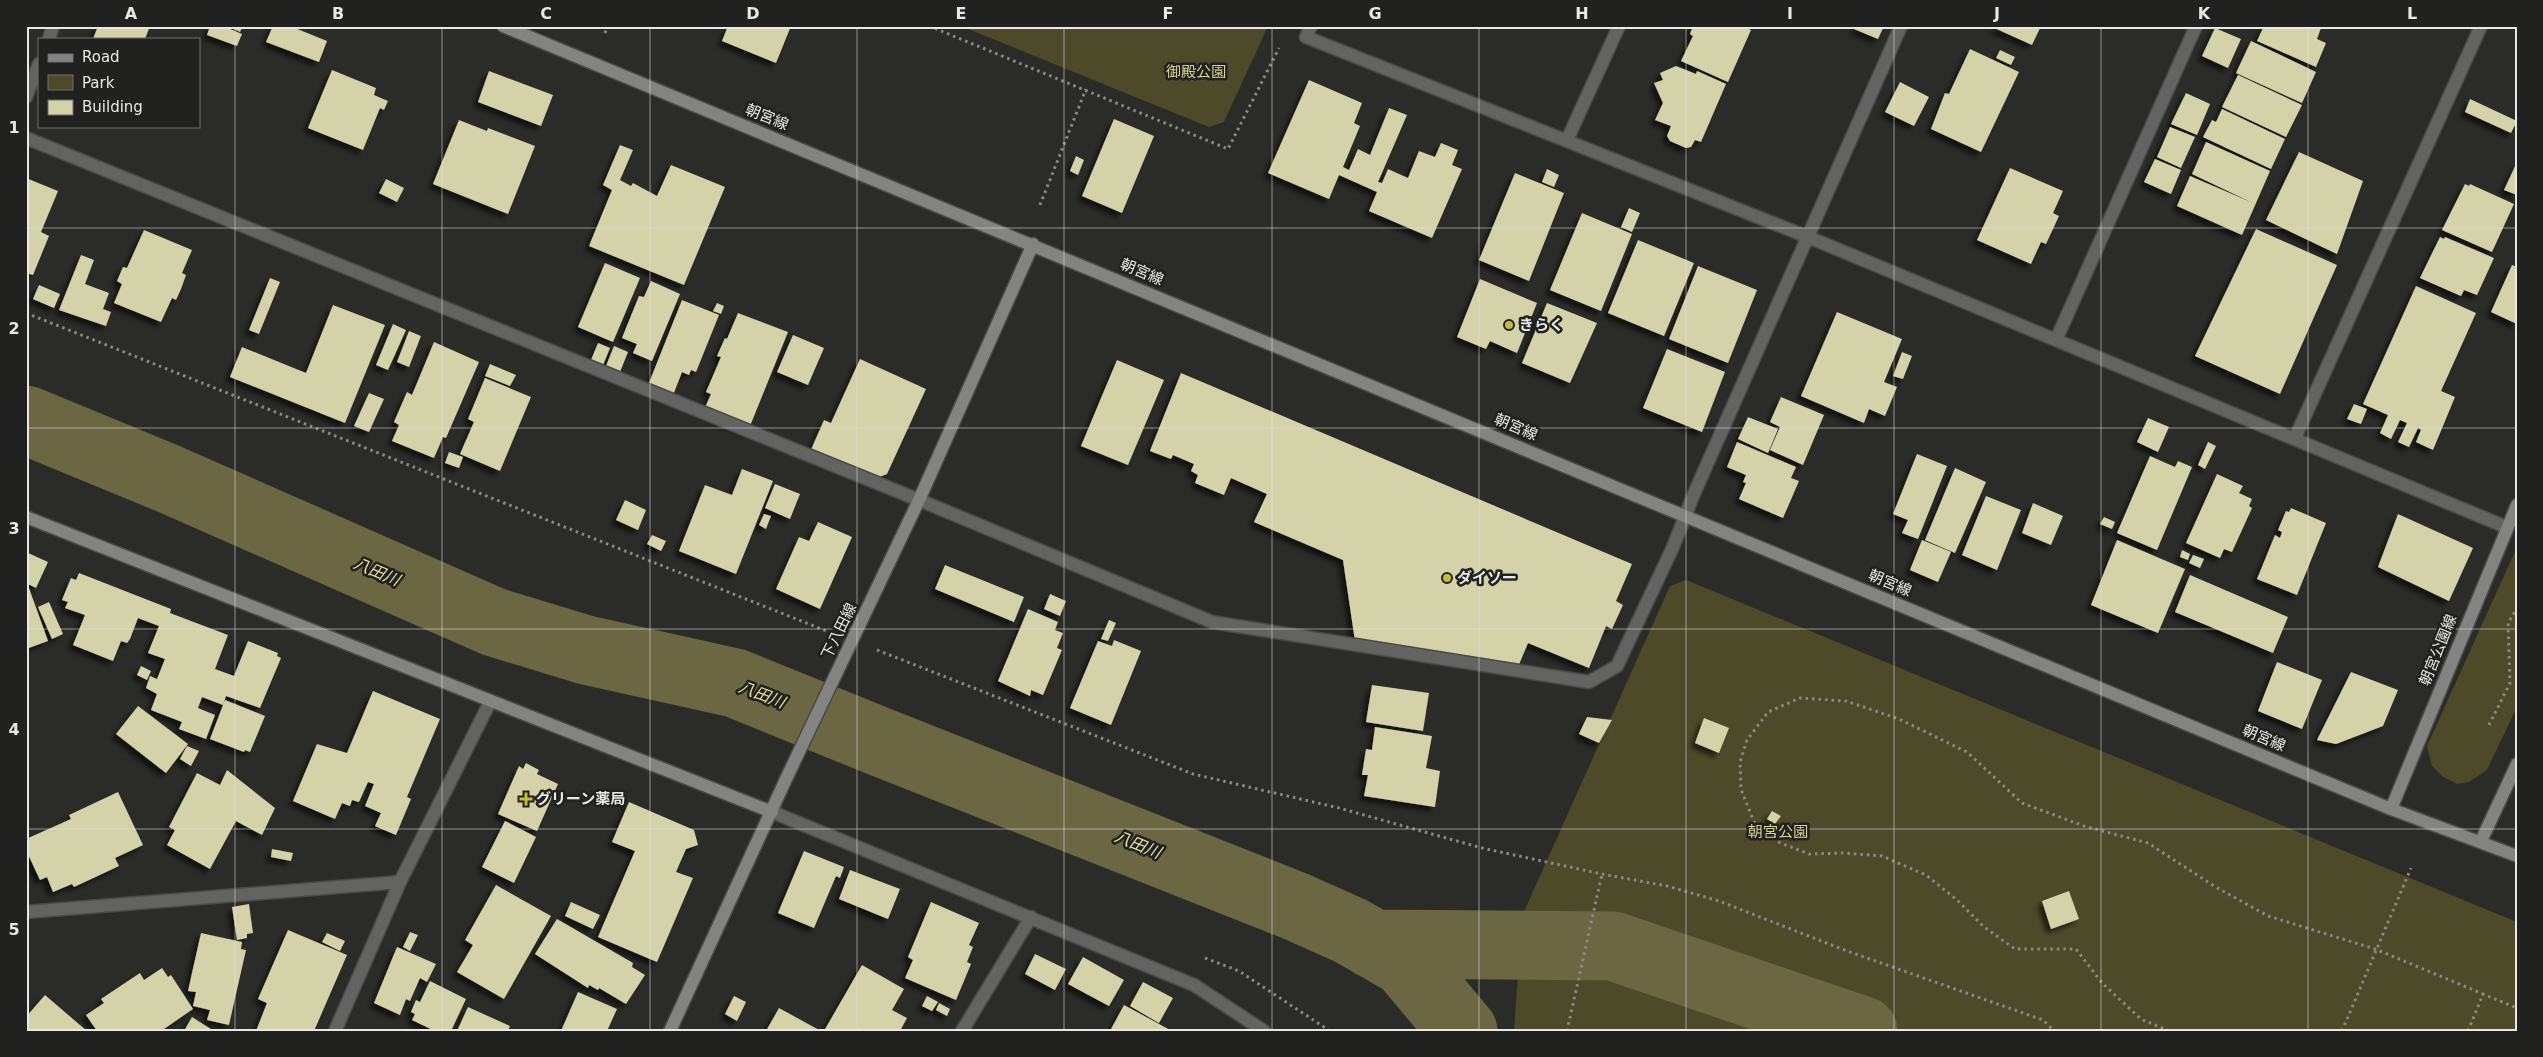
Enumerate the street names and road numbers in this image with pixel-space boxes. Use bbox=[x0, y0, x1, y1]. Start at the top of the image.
street label: 朝宮線 bbox=[743, 100, 791, 134]
street label: 朝宮線 bbox=[1118, 255, 1166, 289]
street label: 朝宮線 bbox=[1492, 410, 1540, 444]
street label: 朝宮線 bbox=[1866, 566, 1914, 600]
street label: 下八田線 bbox=[818, 600, 860, 662]
street label: 朝宮公園線 bbox=[2416, 612, 2460, 688]
street label: 朝宮線 bbox=[2240, 721, 2288, 755]

